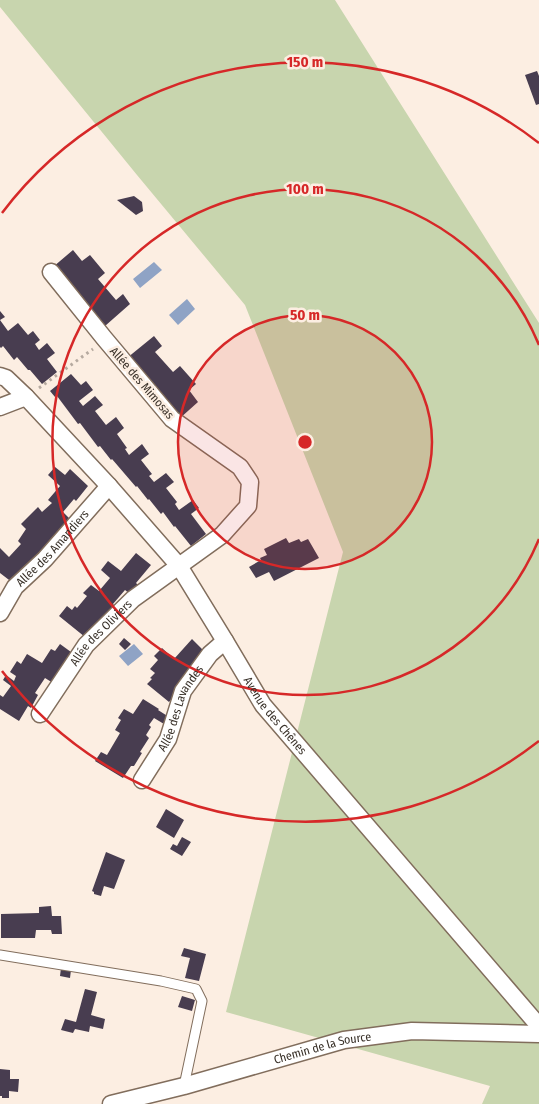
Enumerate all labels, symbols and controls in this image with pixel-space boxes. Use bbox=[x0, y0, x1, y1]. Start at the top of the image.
text: 150 m bbox=[287, 53, 323, 71]
text: 100 m bbox=[286, 180, 324, 198]
text: 50 m bbox=[290, 306, 320, 324]
street label: Allée des Mimosas bbox=[107, 344, 177, 422]
centre of rings bbox=[296, 433, 314, 451]
street label: Allée des Amandiers bbox=[13, 507, 92, 589]
street label: Allée des Oliviers bbox=[67, 597, 135, 668]
street label: Allée des Lavandes bbox=[155, 663, 206, 754]
street label: Avenue des Chênes bbox=[241, 674, 309, 757]
street label: Chemin de la Source bbox=[272, 1029, 372, 1067]

